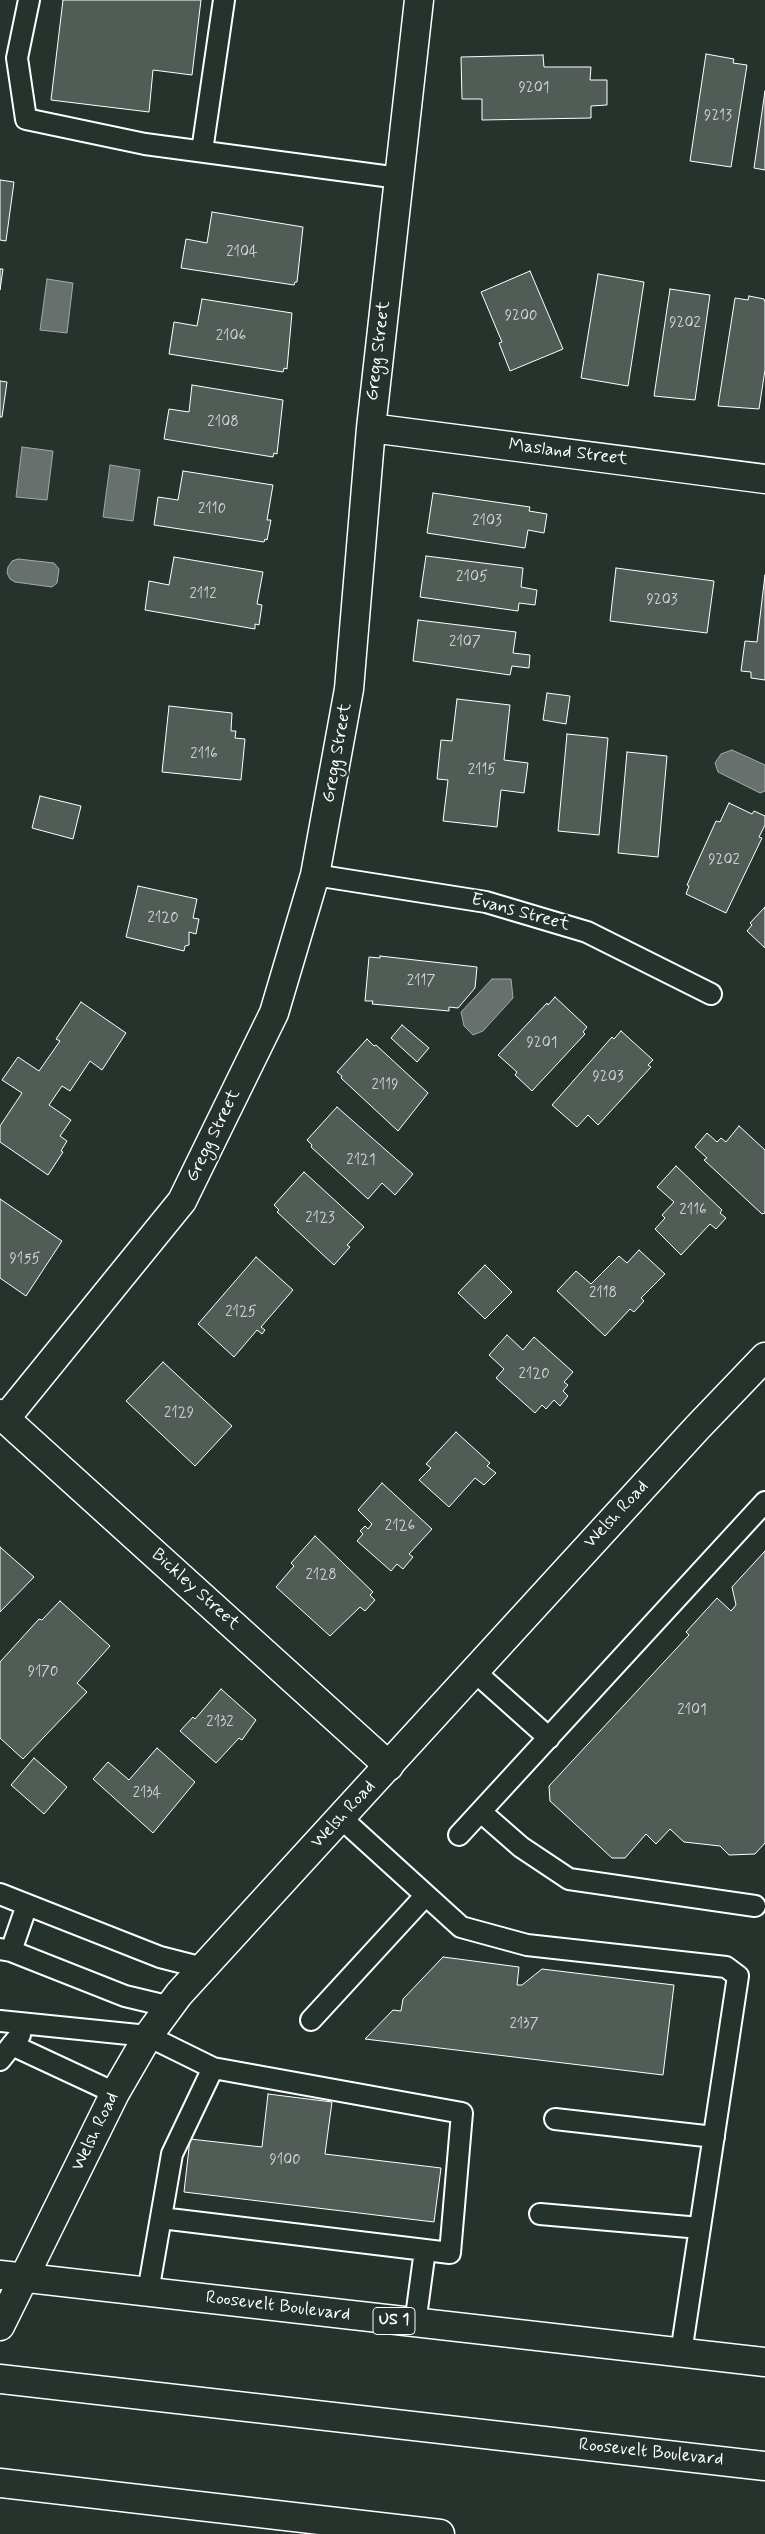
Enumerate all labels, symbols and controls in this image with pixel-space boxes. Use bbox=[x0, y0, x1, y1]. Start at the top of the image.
house number: 9201 bbox=[518, 80, 550, 98]
house number: 9213 bbox=[704, 108, 732, 126]
house number: 2104 bbox=[226, 244, 258, 262]
street label: Gregg Street bbox=[362, 300, 396, 402]
house number: 9200 bbox=[505, 308, 537, 326]
house number: 9202 bbox=[669, 315, 701, 333]
house number: 2106 bbox=[216, 328, 246, 346]
house number: 2108 bbox=[207, 414, 239, 432]
street label: Masland Street bbox=[507, 435, 629, 471]
house number: 2110 bbox=[198, 501, 226, 519]
house number: 2103 bbox=[472, 513, 502, 531]
house number: 2105 bbox=[456, 569, 488, 587]
house number: 2112 bbox=[190, 586, 216, 604]
house number: 9203 bbox=[646, 592, 678, 610]
house number: 2107 bbox=[449, 634, 481, 652]
street label: Gregg Street bbox=[319, 702, 357, 804]
house number: 2116 bbox=[190, 746, 218, 764]
house number: 2115 bbox=[468, 762, 496, 780]
house number: 9202 bbox=[708, 852, 740, 870]
street label: Evans Street bbox=[468, 889, 572, 937]
house number: 2120 bbox=[147, 910, 179, 928]
house number: 2117 bbox=[407, 973, 435, 991]
house number: 9201 bbox=[526, 1035, 558, 1053]
house number: 9203 bbox=[592, 1069, 624, 1087]
house number: 2119 bbox=[372, 1077, 398, 1095]
street label: Gregg Street bbox=[182, 1086, 246, 1186]
house number: 2121 bbox=[346, 1152, 376, 1170]
house number: 2116 bbox=[679, 1202, 707, 1220]
house number: 2123 bbox=[305, 1210, 335, 1228]
house number: 9155 bbox=[9, 1251, 41, 1269]
house number: 2118 bbox=[589, 1285, 617, 1303]
house number: 2125 bbox=[225, 1304, 257, 1322]
house number: 2120 bbox=[518, 1366, 550, 1384]
house number: 2129 bbox=[164, 1405, 194, 1423]
street label: Welsh Road bbox=[580, 1477, 654, 1553]
house number: 2126 bbox=[385, 1518, 415, 1536]
street label: Bickley Street bbox=[146, 1545, 244, 1635]
house number: 2128 bbox=[305, 1567, 337, 1585]
house number: 9170 bbox=[28, 1664, 58, 1682]
house number: 2101 bbox=[677, 1702, 707, 1720]
house number: 2132 bbox=[206, 1714, 234, 1732]
street label: Welsh Road bbox=[307, 1777, 381, 1853]
house number: 2134 bbox=[133, 1785, 161, 1803]
house number: 2137 bbox=[509, 2016, 539, 2034]
street label: Welsh Road bbox=[68, 2089, 124, 2175]
house number: 9100 bbox=[269, 2152, 301, 2170]
street label: Roosevelt Boulevard bbox=[204, 2287, 352, 2327]
road number: US 1 bbox=[373, 2308, 415, 2334]
street label: Roosevelt Boulevard bbox=[578, 2435, 724, 2471]

